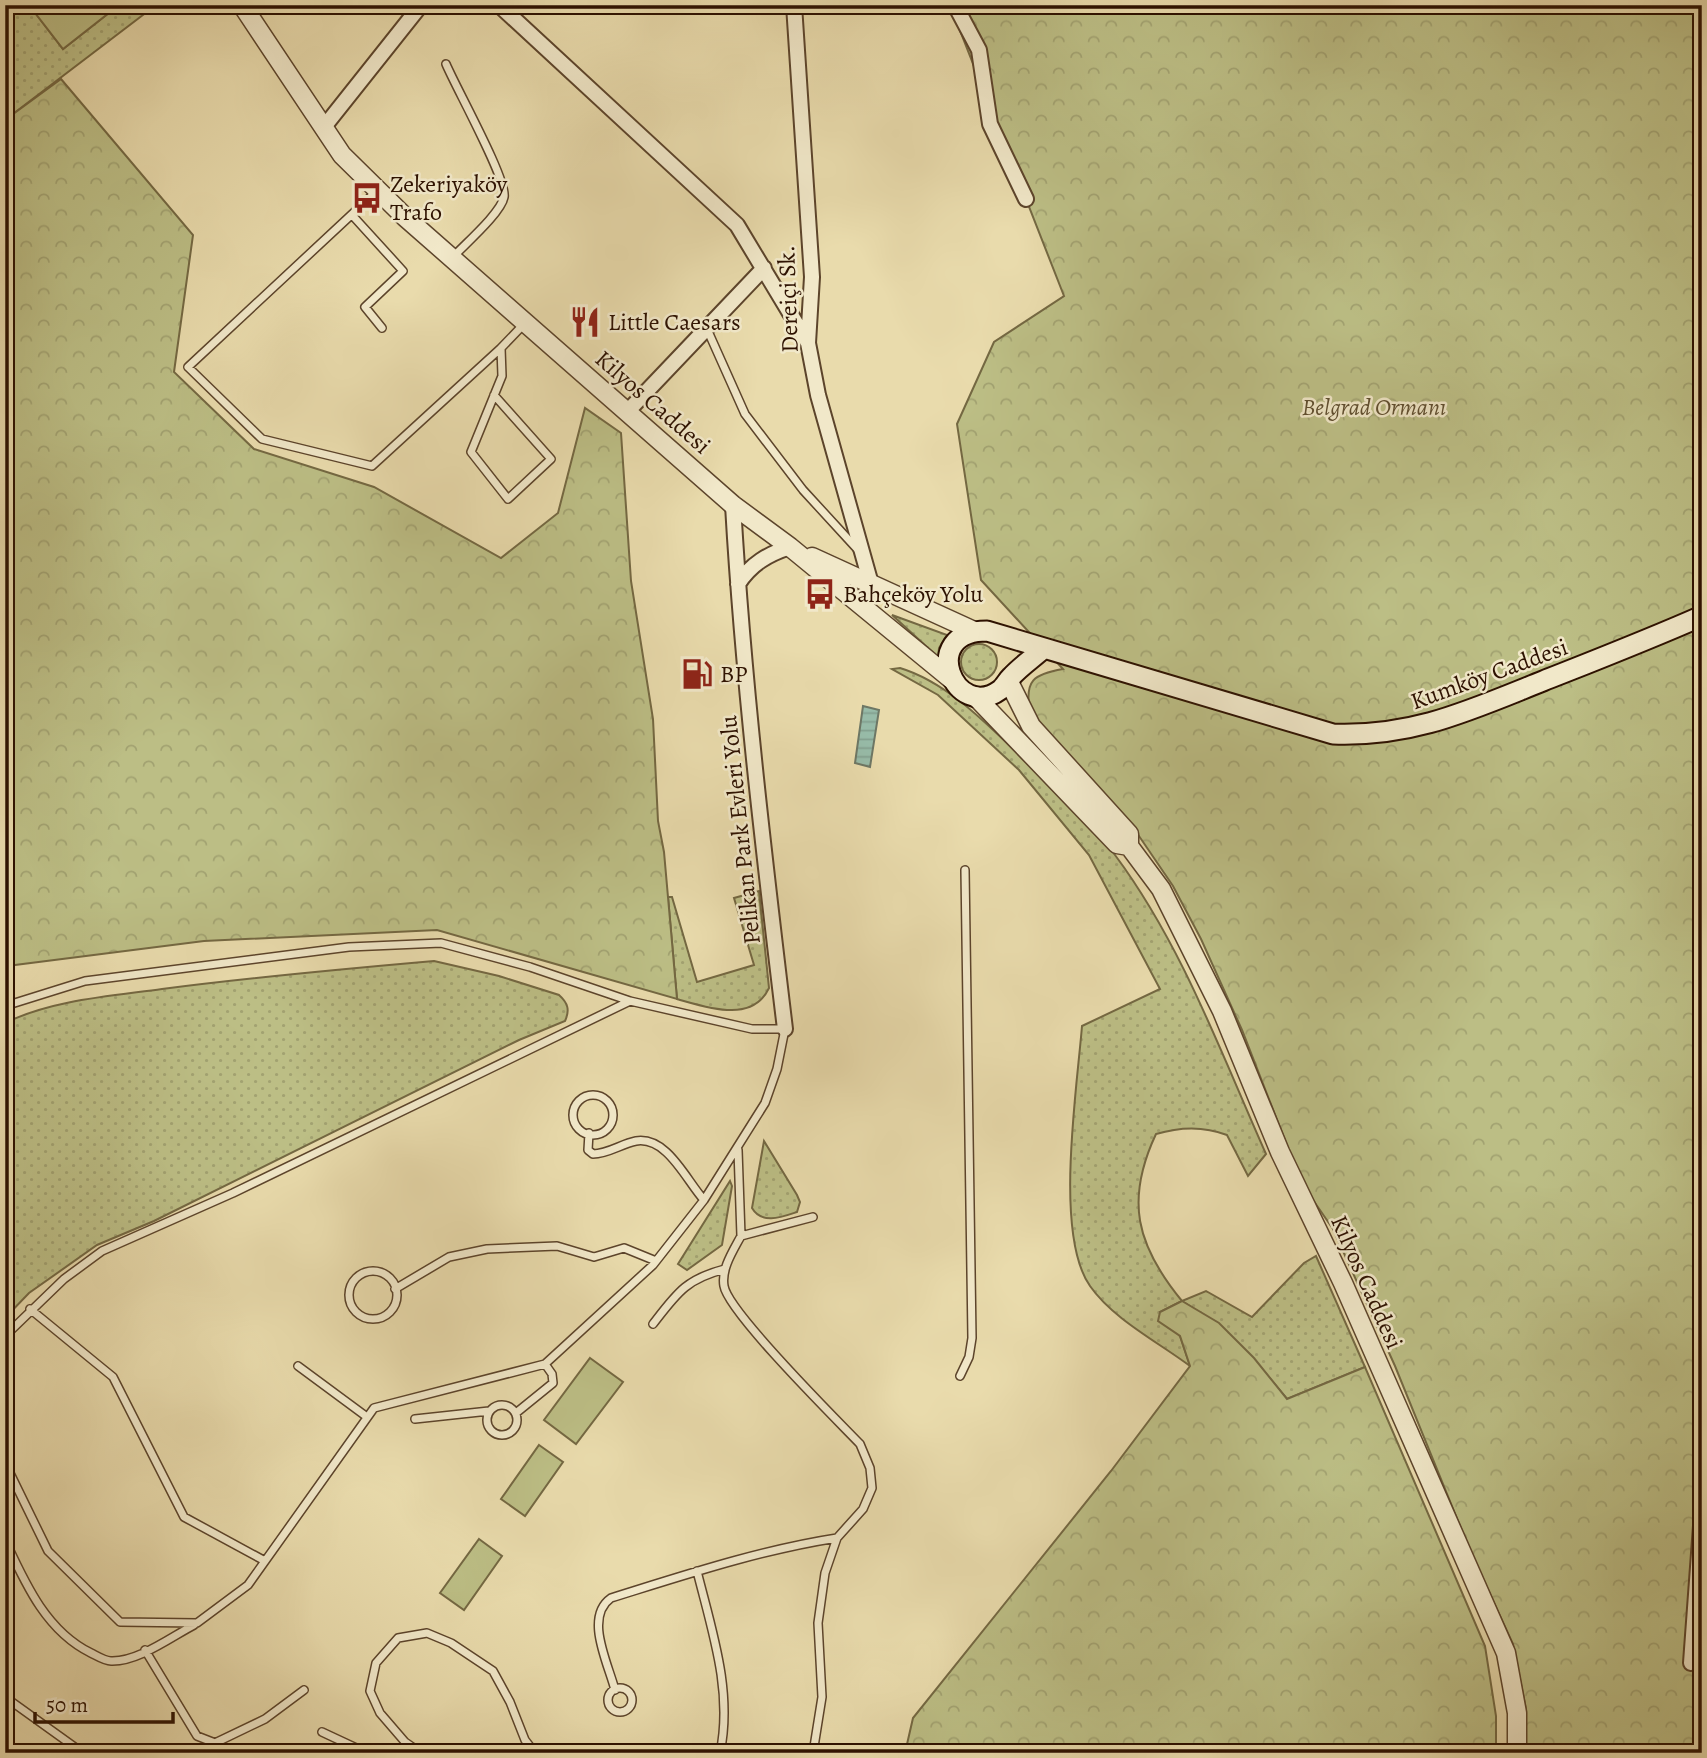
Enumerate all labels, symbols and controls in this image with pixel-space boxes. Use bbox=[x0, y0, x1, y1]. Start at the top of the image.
place label: Zekeriyaköy Trafo bbox=[390, 168, 508, 228]
bus stop icon: Zekeriyaköy Trafo bbox=[350, 181, 384, 215]
street label: Dereiçi Sk. bbox=[770, 245, 806, 353]
restaurant icon: Little Caesars bbox=[568, 305, 602, 339]
place label: Little Caesars bbox=[608, 306, 741, 338]
street label: Kilyos Caddesi bbox=[588, 343, 718, 461]
park label: Belgrad Ormanı bbox=[1302, 391, 1446, 423]
bus stop icon: Bahçeköy Yolu bbox=[803, 577, 837, 611]
place label: Bahçeköy Yolu bbox=[843, 578, 983, 610]
street label: Kumköy Caddesi bbox=[1406, 631, 1572, 717]
fuel station icon: BP bbox=[680, 657, 714, 691]
place label: BP bbox=[720, 658, 748, 690]
street label: Pelikan Park Evleri Yolu bbox=[712, 714, 768, 946]
street label: Kilyos Caddesi bbox=[1323, 1210, 1411, 1354]
scale bar bbox=[35, 1681, 173, 1725]
text: 50 m bbox=[46, 1691, 88, 1719]

